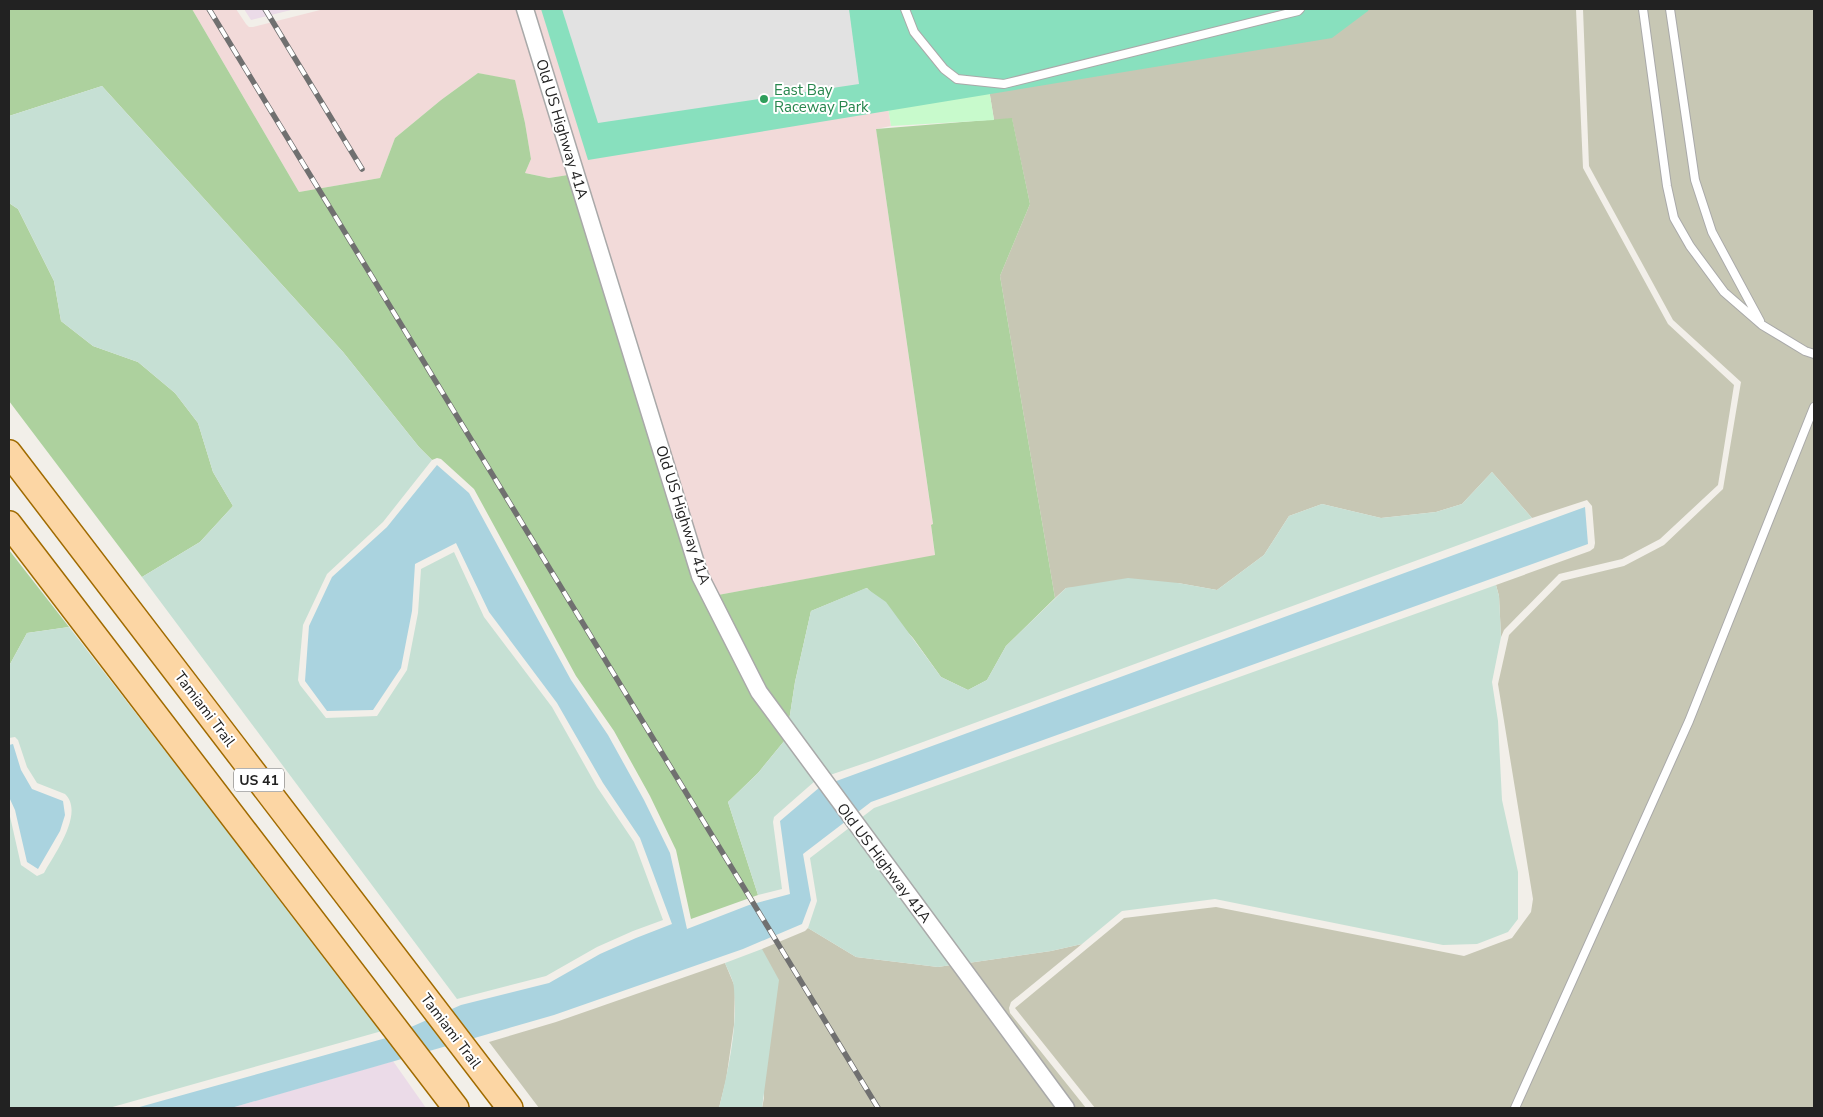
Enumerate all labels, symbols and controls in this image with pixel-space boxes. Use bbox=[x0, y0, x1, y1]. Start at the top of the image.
street label: Old US Highway 41A bbox=[531, 57, 593, 202]
place label: East Bay Raceway Park bbox=[774, 80, 869, 117]
marker: East Bay Raceway Park bbox=[758, 93, 770, 105]
street label: Old US Highway 41A bbox=[651, 443, 715, 587]
street label: Tamiami Trail bbox=[170, 667, 240, 751]
road number: US 41 bbox=[234, 768, 284, 792]
street label: Old US Highway 41A bbox=[832, 799, 936, 927]
street label: Tamiami Trail bbox=[416, 989, 486, 1073]

